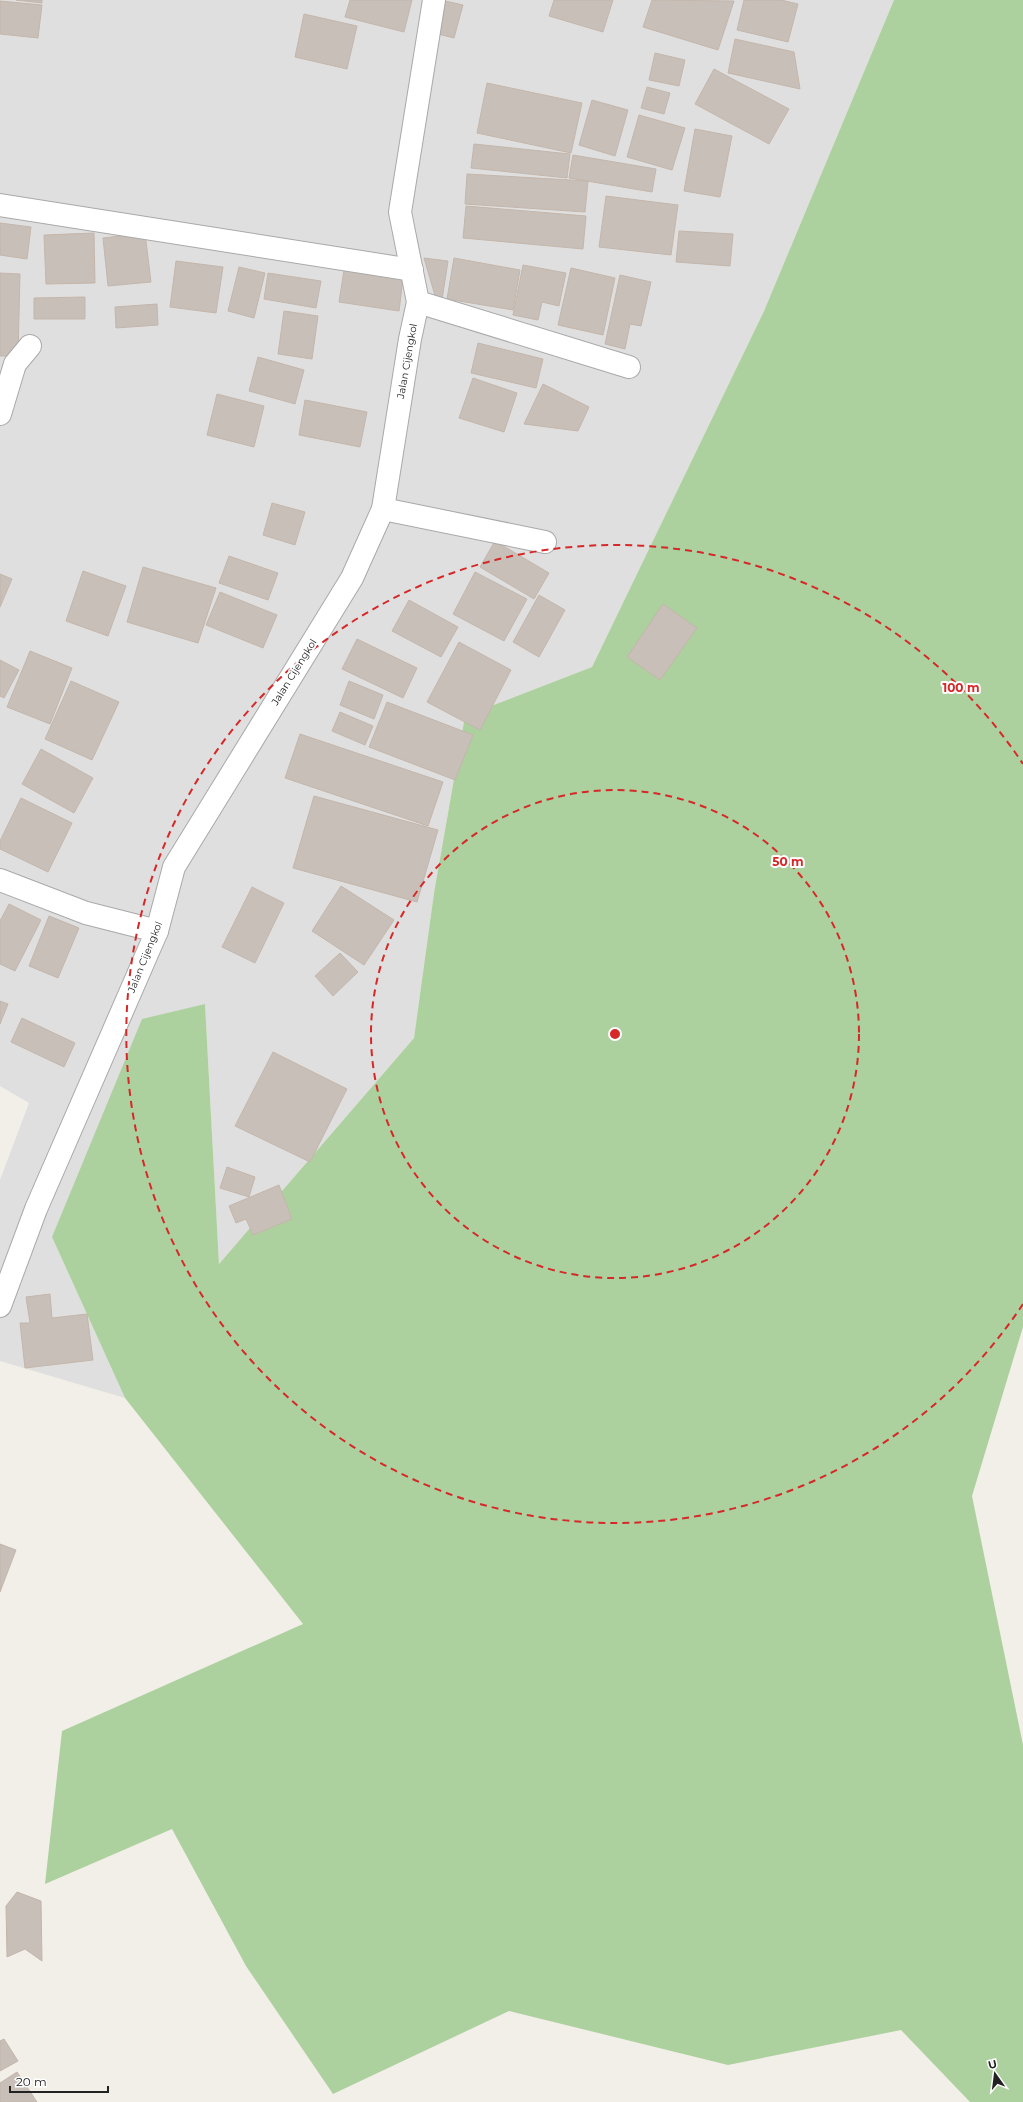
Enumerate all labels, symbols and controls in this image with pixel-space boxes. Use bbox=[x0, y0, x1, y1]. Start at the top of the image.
street label: Jalan Cijengkol bbox=[394, 323, 420, 400]
street label: Jalan Cijengkol bbox=[268, 636, 320, 708]
text: 100 m bbox=[943, 680, 979, 695]
text: 50 m bbox=[772, 854, 804, 869]
street label: Jalan Cijengkol bbox=[124, 919, 165, 995]
centre of rings bbox=[608, 1027, 622, 1041]
north arrow bbox=[975, 2054, 1015, 2094]
text: U bbox=[987, 2056, 998, 2072]
scale bar bbox=[10, 2068, 108, 2094]
text: 20 m bbox=[16, 2074, 47, 2089]

